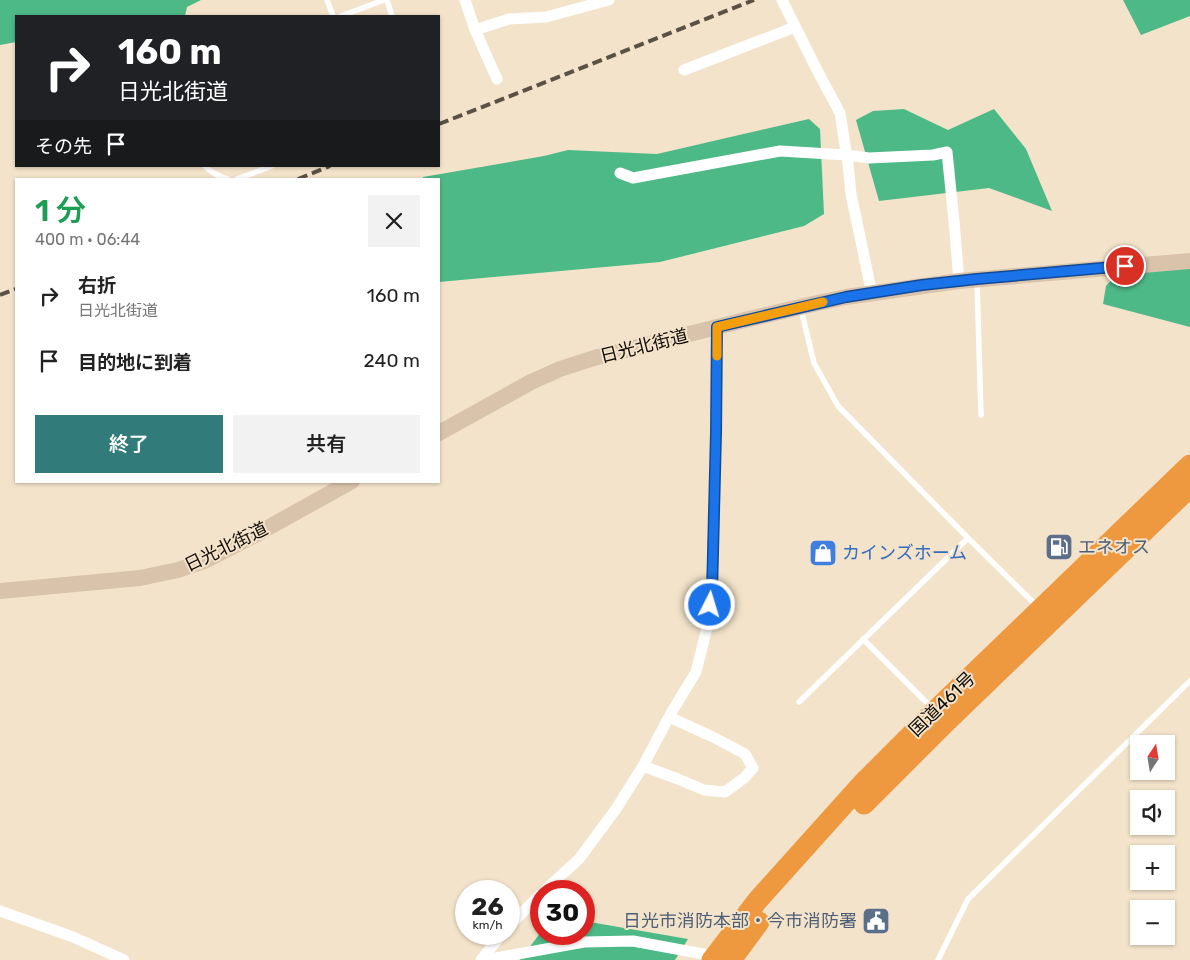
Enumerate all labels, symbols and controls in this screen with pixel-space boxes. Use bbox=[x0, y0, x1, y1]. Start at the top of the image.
text: 160 m bbox=[118, 31, 222, 73]
icon: right bbox=[35, 35, 100, 100]
text: 日光北街道 bbox=[118, 78, 228, 105]
icon: arrive bbox=[102, 130, 130, 158]
text: その先 bbox=[35, 135, 92, 158]
text: 1 分 bbox=[35, 193, 86, 229]
button: close bbox=[368, 195, 420, 247]
text: 400 m · 06:44 bbox=[35, 230, 140, 249]
pin bbox=[1104, 245, 1146, 287]
icon: arrive bbox=[1111, 252, 1139, 280]
text: 右折 bbox=[78, 274, 116, 297]
icon: right bbox=[35, 282, 63, 310]
text: 160 m bbox=[367, 284, 420, 307]
text: 日光北街道 bbox=[78, 301, 158, 320]
street label: 日光北街道 bbox=[598, 324, 690, 368]
icon: arrive bbox=[35, 347, 63, 375]
text: 240 m bbox=[364, 349, 420, 372]
text: 目的地に到着 bbox=[78, 351, 192, 374]
button: 終了 bbox=[35, 415, 223, 473]
button: 共有 bbox=[233, 415, 420, 473]
street label: 日光北街道 bbox=[181, 517, 271, 577]
fuel station icon: エネオス bbox=[1044, 532, 1074, 562]
place label: エネオス bbox=[1078, 536, 1150, 558]
shop icon: カインズホーム bbox=[808, 538, 838, 568]
place label: カインズホーム bbox=[842, 542, 967, 564]
position arrow bbox=[683, 578, 735, 630]
street label: 国道461号 bbox=[904, 667, 980, 741]
north arrow bbox=[1130, 735, 1175, 780]
map controls bbox=[1130, 735, 1175, 945]
button: sound bbox=[1130, 790, 1175, 835]
button: + bbox=[1130, 845, 1175, 890]
speed limit sign: 30 bbox=[530, 880, 595, 945]
text: 26 bbox=[471, 892, 504, 921]
button: − bbox=[1130, 900, 1175, 945]
public building icon: 日光市消防本部・今市消防署 bbox=[861, 906, 891, 936]
place label: 日光市消防本部・今市消防署 bbox=[623, 910, 857, 932]
text: km/h bbox=[473, 918, 502, 932]

